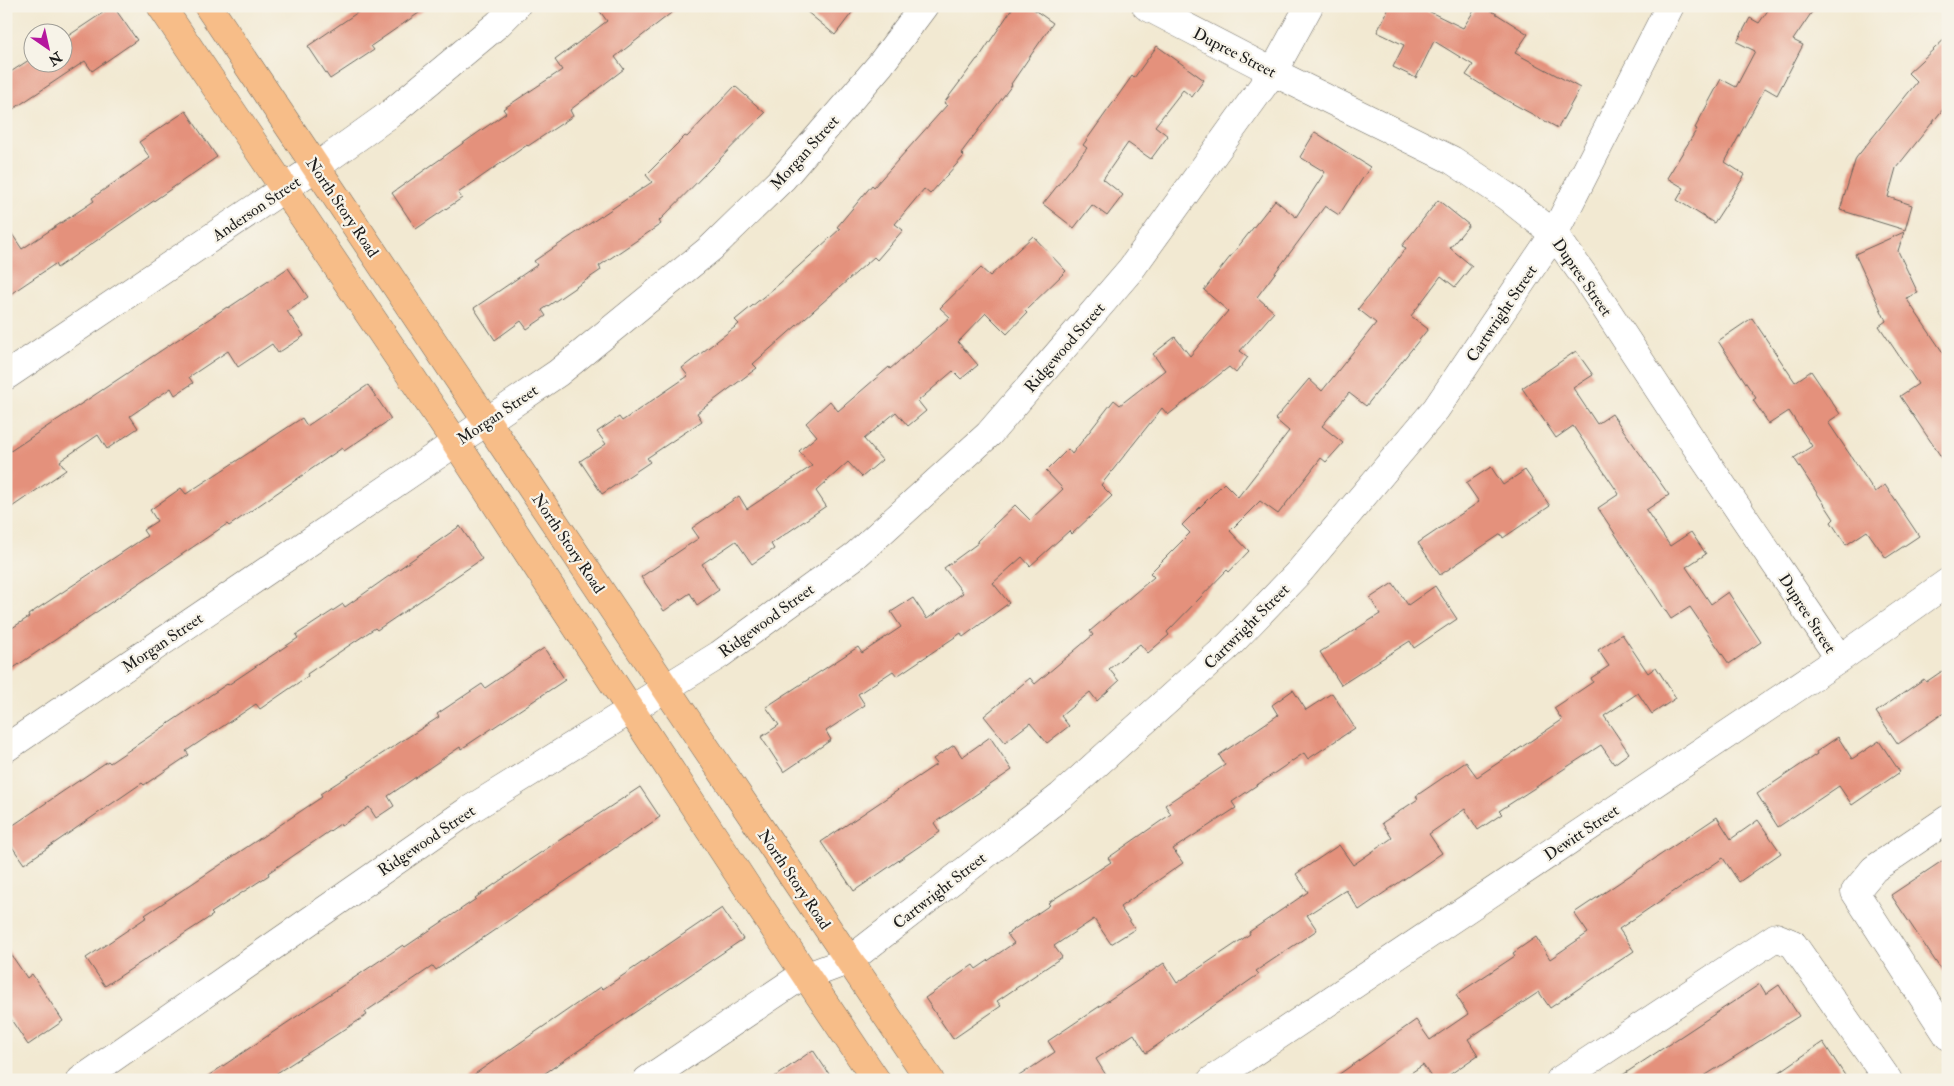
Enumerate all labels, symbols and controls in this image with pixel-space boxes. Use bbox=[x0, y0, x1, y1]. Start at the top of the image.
north arrow bbox=[22, 22, 72, 72]
street label: Dupree Street bbox=[1189, 23, 1279, 83]
text: N bbox=[45, 47, 66, 69]
street label: Morgan Street bbox=[766, 111, 843, 194]
street label: North Story Road bbox=[301, 154, 383, 261]
street label: Anderson Street bbox=[208, 172, 305, 246]
street label: Dupree Street bbox=[1547, 235, 1616, 321]
street label: Cartwright Street bbox=[1462, 261, 1542, 366]
street label: Ridgewood Street bbox=[1020, 298, 1109, 397]
street label: Morgan Street bbox=[453, 380, 542, 449]
street label: North Story Road bbox=[527, 490, 609, 597]
street label: Dupree Street bbox=[1773, 570, 1840, 658]
street label: Ridgewood Street bbox=[715, 579, 818, 662]
street label: Cartwright Street bbox=[1200, 580, 1294, 674]
street label: Morgan Street bbox=[118, 608, 207, 677]
street label: Dewitt Street bbox=[1540, 800, 1623, 865]
street label: Ridgewood Street bbox=[374, 801, 479, 881]
street label: North Story Road bbox=[753, 826, 835, 933]
street label: Cartwright Street bbox=[889, 848, 990, 933]

